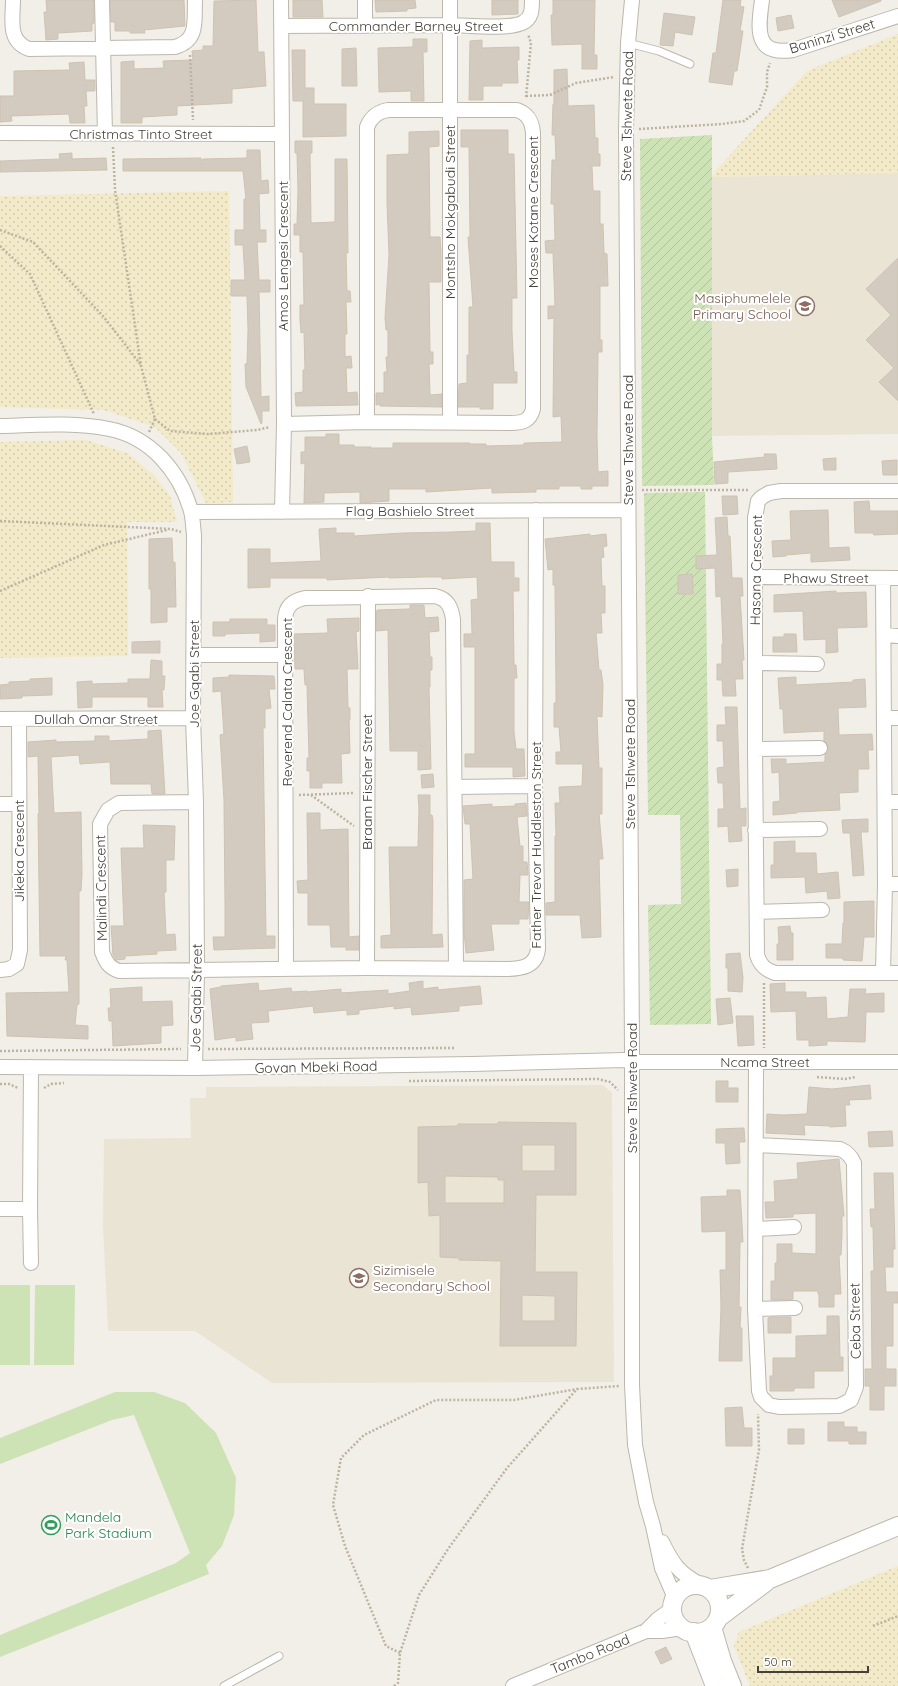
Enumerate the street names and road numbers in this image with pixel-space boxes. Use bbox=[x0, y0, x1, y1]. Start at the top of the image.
street label: Baninzi Street bbox=[787, 14, 877, 58]
street label: Commander Barney Street bbox=[329, 17, 503, 35]
street label: Steve Tshwete Road bbox=[617, 51, 637, 181]
street label: Montsho Mokgabudi Street bbox=[441, 124, 459, 299]
street label: Christmas Tinto Street bbox=[69, 125, 213, 143]
street label: Moses Kotane Crescent bbox=[524, 136, 542, 288]
street label: Amos Lengesi Crescent bbox=[274, 180, 292, 331]
street label: Steve Tshwete Road bbox=[619, 375, 637, 505]
street label: Flag Bashielo Street bbox=[346, 502, 475, 520]
street label: Hasana Crescent bbox=[746, 514, 766, 626]
street label: Phawu Street bbox=[783, 569, 869, 587]
street label: Reverend Calata Crescent bbox=[278, 617, 296, 786]
street label: Joe Gqabi Street bbox=[185, 620, 203, 728]
street label: Steve Tshwete Road bbox=[621, 699, 639, 829]
street label: Dullah Omar Street bbox=[34, 710, 158, 728]
street label: Braam Fischer Street bbox=[358, 714, 376, 850]
street label: Father Trevor Huddleston Street bbox=[527, 741, 545, 949]
street label: Jikeka Crescent bbox=[10, 799, 28, 902]
street label: Malindi Crescent bbox=[91, 834, 111, 941]
street label: Joe Gqabi Street bbox=[186, 943, 206, 1052]
street label: Steve Tshwete Road bbox=[623, 1023, 641, 1153]
street label: Ncama Street bbox=[720, 1053, 810, 1071]
street label: Govan Mbeki Road bbox=[254, 1057, 378, 1077]
street label: Ceba Street bbox=[845, 1283, 865, 1359]
street label: Tambo Road bbox=[548, 1630, 632, 1678]

